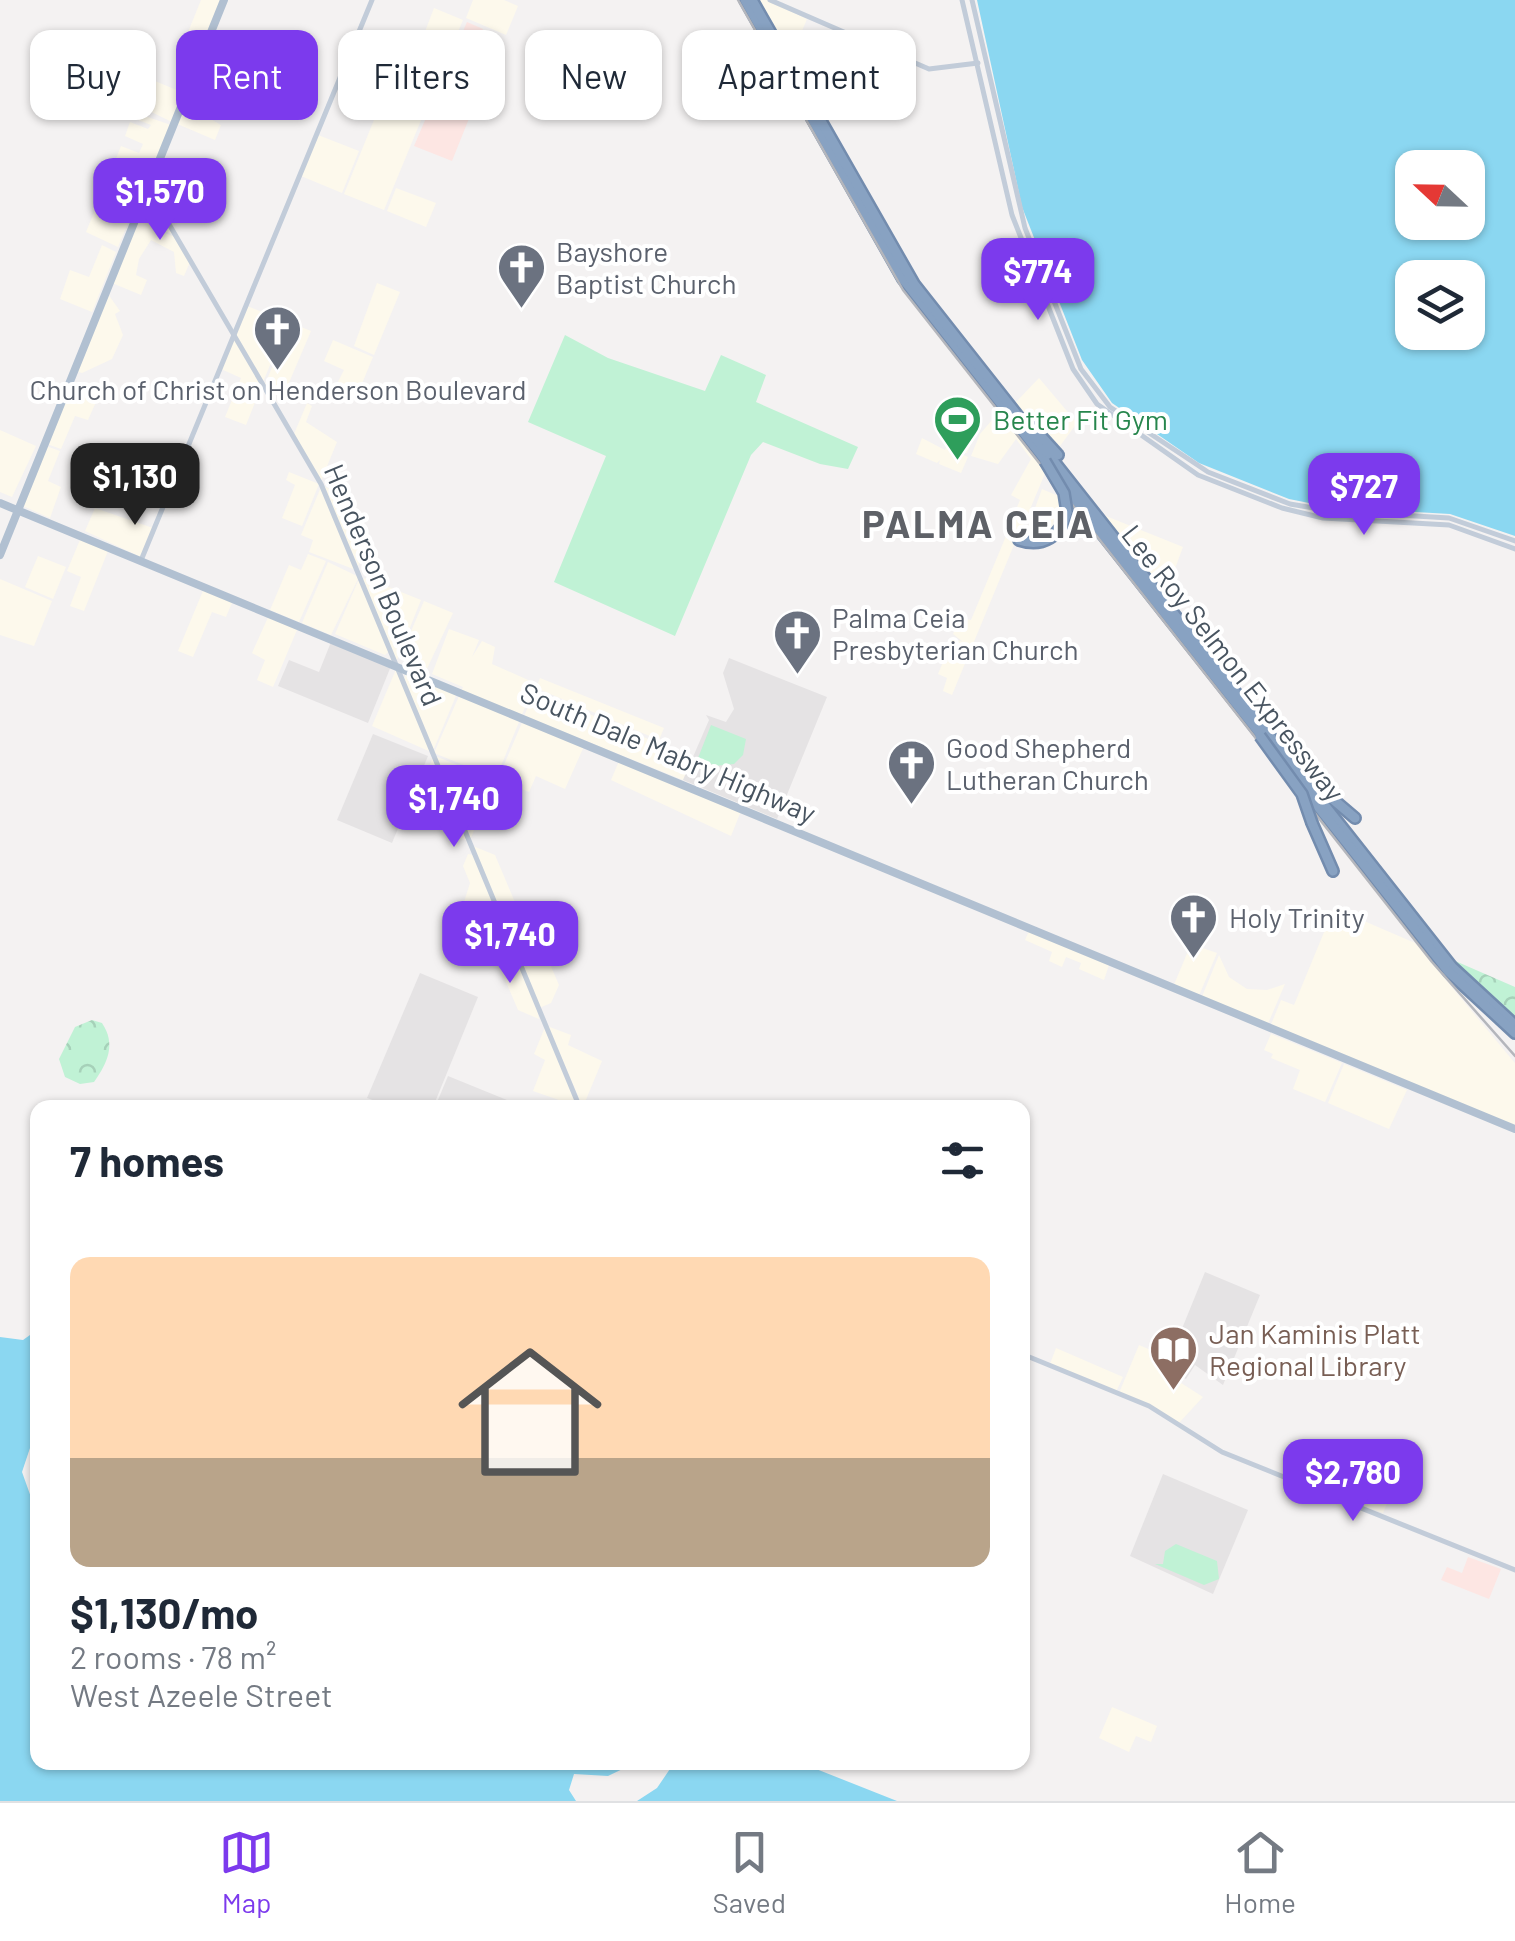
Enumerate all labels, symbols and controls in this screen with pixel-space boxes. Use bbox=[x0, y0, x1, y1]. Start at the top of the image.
chip: Buy bbox=[30, 30, 156, 120]
chip: Rent bbox=[176, 30, 318, 120]
chip: Filters bbox=[338, 30, 505, 120]
chip: New bbox=[525, 30, 662, 120]
chip: Apartment bbox=[682, 30, 916, 120]
north arrow bbox=[1395, 150, 1485, 240]
map controls bbox=[1395, 150, 1485, 350]
pin: $1,570 bbox=[79, 158, 241, 243]
text: $1,570 bbox=[115, 171, 205, 209]
place label: Bayshore Baptist Church bbox=[556, 234, 737, 300]
pin: $774 bbox=[979, 238, 1097, 323]
church icon: Bayshore Baptist Church bbox=[495, 242, 547, 310]
text: $774 bbox=[1003, 251, 1073, 289]
button: layers bbox=[1395, 260, 1485, 350]
church icon: Church of Christ on Henderson Boulevard bbox=[252, 304, 304, 372]
place label: Church of Christ on Henderson Boulevard bbox=[29, 372, 527, 406]
sports icon: Better Fit Gym bbox=[932, 394, 984, 462]
place label: Better Fit Gym bbox=[993, 402, 1168, 436]
pin: $1,130 bbox=[54, 443, 216, 528]
pin: $727 bbox=[1305, 453, 1423, 538]
text: $1,130 bbox=[93, 456, 177, 494]
street label: Henderson Boulevard bbox=[318, 459, 450, 711]
text: $727 bbox=[1330, 466, 1398, 504]
district label: PALMA CEIA bbox=[862, 500, 1096, 546]
street label: Lee Roy Selmon Expressway bbox=[1115, 517, 1352, 807]
place label: Palma Ceia Presbyterian Church bbox=[832, 600, 1079, 666]
church icon: Palma Ceia Presbyterian Church bbox=[771, 608, 823, 676]
street label: South Dale Mabry Highway bbox=[516, 674, 821, 830]
place label: Good Shepherd Lutheran Church bbox=[946, 730, 1149, 796]
church icon: Good Shepherd Lutheran Church bbox=[885, 738, 937, 806]
pin: $1,740 bbox=[373, 765, 535, 850]
text: $1,740 bbox=[408, 778, 500, 816]
church icon: Holy Trinity bbox=[1168, 892, 1220, 960]
place label: Holy Trinity bbox=[1229, 900, 1365, 934]
pin: $1,740 bbox=[429, 901, 591, 986]
text: $1,740 bbox=[464, 914, 556, 952]
icon: filters bbox=[935, 1133, 990, 1188]
text: 7 homes bbox=[70, 1135, 224, 1185]
place label: Jan Kaminis Platt Regional Library bbox=[1209, 1316, 1421, 1382]
icon: home bbox=[440, 1322, 620, 1502]
library icon: Jan Kaminis Platt Regional Library bbox=[1148, 1324, 1200, 1392]
pin: $2,780 bbox=[1272, 1439, 1434, 1524]
text: $2,780 bbox=[1305, 1452, 1401, 1490]
text: $1,130/mo bbox=[70, 1587, 259, 1637]
text: 2 rooms · 78 m² bbox=[70, 1637, 276, 1675]
text: West Azeele Street bbox=[70, 1675, 333, 1713]
tab: Map bbox=[219, 1825, 274, 1919]
tab: Saved bbox=[713, 1825, 786, 1919]
tab: Home bbox=[1224, 1825, 1296, 1919]

